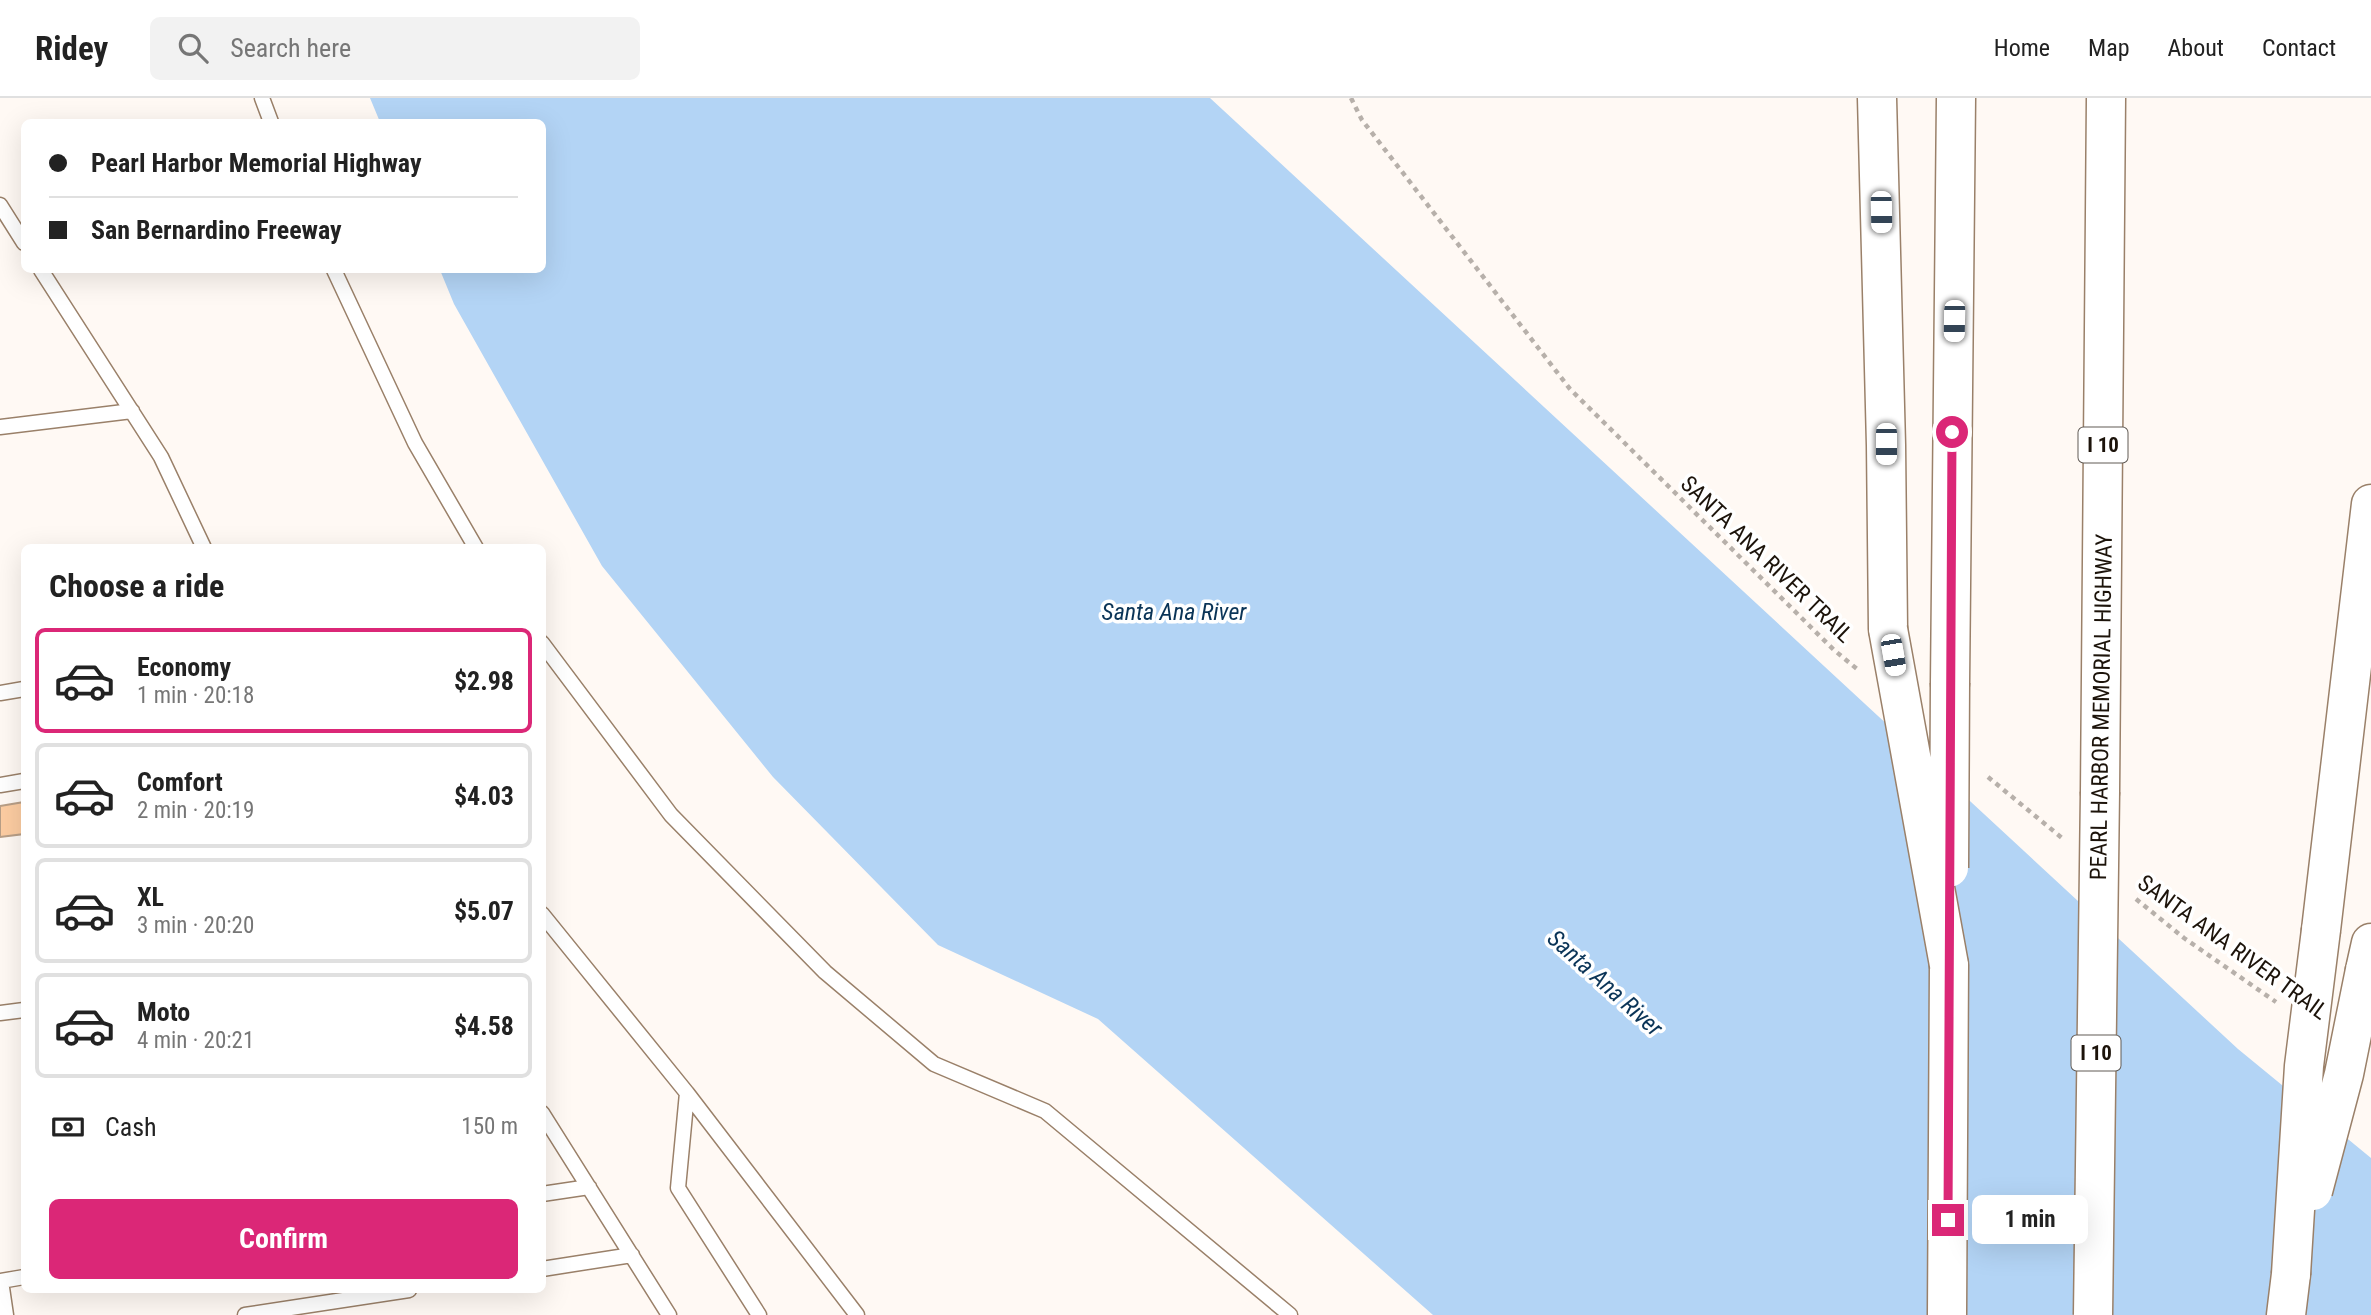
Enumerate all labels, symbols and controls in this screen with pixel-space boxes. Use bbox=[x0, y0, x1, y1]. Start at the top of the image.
search box bbox=[150, 17, 640, 80]
text: Ridey bbox=[35, 29, 108, 68]
icon: search bbox=[174, 29, 212, 67]
text: Search here bbox=[230, 33, 351, 63]
text: Home bbox=[1994, 34, 2050, 62]
text: Map bbox=[2088, 34, 2130, 62]
text: About bbox=[2168, 34, 2224, 62]
text: Contact bbox=[2262, 34, 2336, 62]
text: Pearl Harbor Memorial Highway bbox=[91, 148, 422, 178]
car bbox=[1871, 191, 1892, 233]
text: San Bernardino Freeway bbox=[91, 215, 342, 245]
car bbox=[1944, 300, 1965, 342]
route start bbox=[1936, 416, 1968, 448]
car bbox=[1876, 423, 1897, 465]
road number: I 10 bbox=[2078, 428, 2128, 462]
street label: SANTA ANA RIVER TRAIL bbox=[1675, 470, 1858, 648]
street label: PEARL HARBOR MEMORIAL HIGHWAY bbox=[2085, 534, 2118, 880]
text: Choose a ride bbox=[49, 567, 224, 605]
water label: Santa Ana River bbox=[1102, 598, 1247, 626]
car bbox=[1880, 632, 1907, 678]
icon: car bbox=[53, 649, 116, 712]
text: Economy bbox=[137, 652, 231, 682]
text: $2.98 bbox=[454, 666, 514, 696]
text: 1 min · 20:18 bbox=[137, 682, 254, 709]
icon: car bbox=[53, 764, 116, 827]
text: Comfort bbox=[137, 767, 223, 797]
text: $4.03 bbox=[454, 781, 514, 811]
text: 2 min · 20:19 bbox=[137, 797, 254, 824]
street label: SANTA ANA RIVER TRAIL bbox=[2132, 869, 2333, 1026]
icon: car bbox=[53, 879, 116, 942]
text: XL bbox=[137, 882, 164, 912]
text: $5.07 bbox=[454, 896, 514, 926]
text: 3 min · 20:20 bbox=[137, 912, 254, 939]
water label: Santa Ana River bbox=[1542, 924, 1669, 1042]
icon: car bbox=[53, 994, 116, 1057]
text: Moto bbox=[137, 997, 190, 1027]
text: $4.58 bbox=[454, 1011, 514, 1041]
text: 4 min · 20:21 bbox=[137, 1027, 254, 1054]
road number: I 10 bbox=[2072, 1035, 2120, 1070]
icon: cash bbox=[49, 1108, 87, 1146]
text: Cash bbox=[105, 1112, 157, 1142]
text: 150 m bbox=[461, 1113, 518, 1140]
callout: 1 min bbox=[1972, 1196, 2088, 1244]
button: Confirm bbox=[49, 1199, 518, 1279]
route end bbox=[1932, 1204, 1964, 1236]
text: 1 min bbox=[2004, 1206, 2056, 1233]

